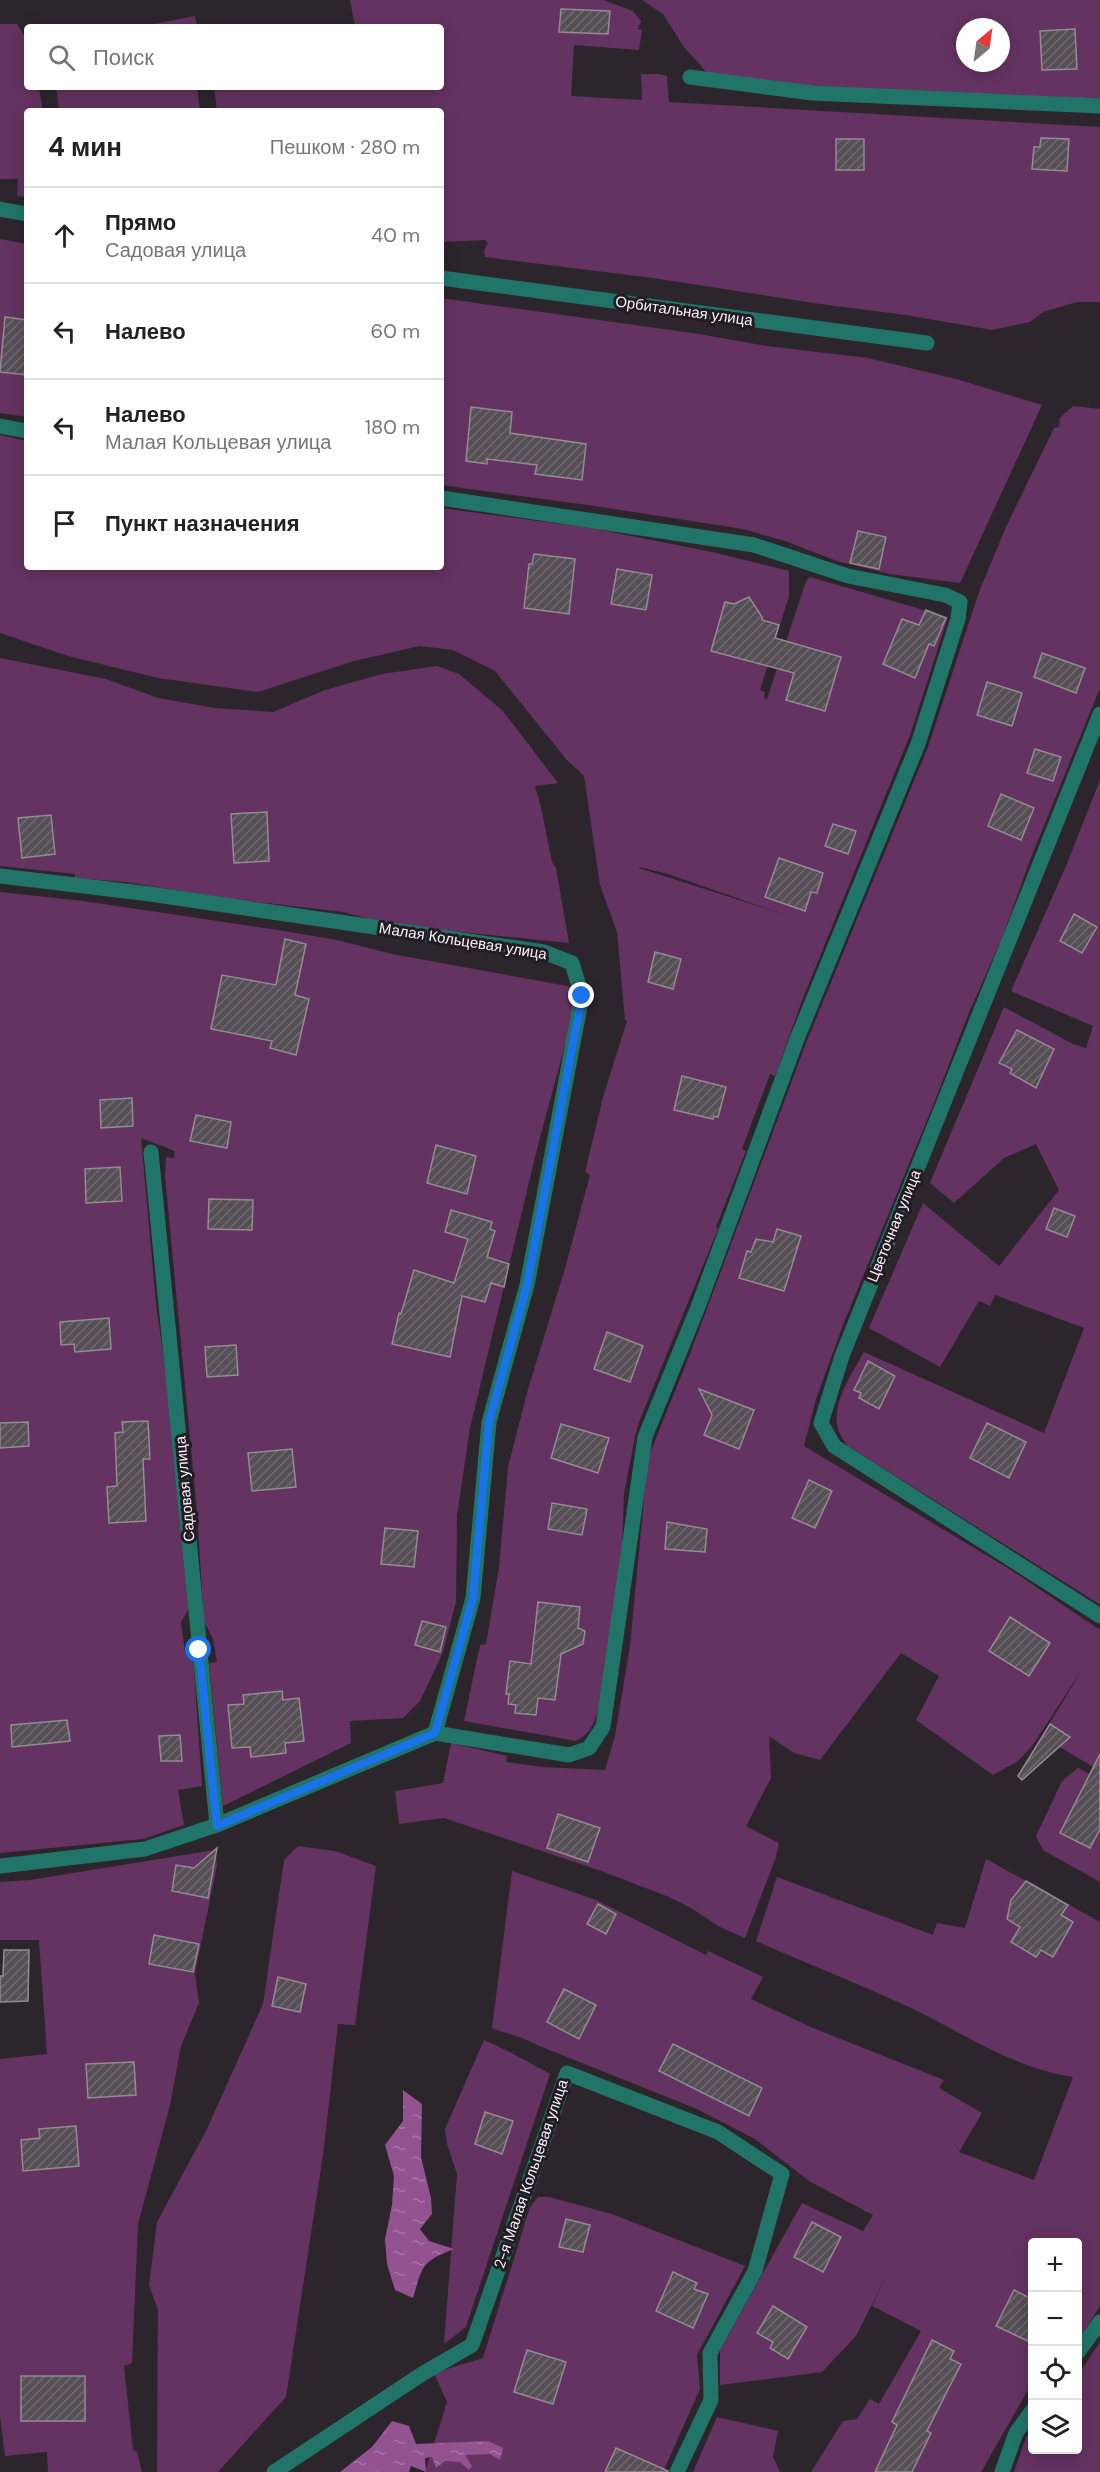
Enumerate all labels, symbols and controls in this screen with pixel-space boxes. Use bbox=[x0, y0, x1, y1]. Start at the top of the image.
north arrow bbox=[956, 18, 1010, 72]
search box bbox=[24, 24, 444, 90]
icon: search bbox=[45, 41, 78, 74]
text: Поиск bbox=[93, 43, 154, 72]
text: 4 мин bbox=[48, 130, 122, 164]
text: Пешком · 280 m bbox=[270, 134, 420, 160]
text: Прямо bbox=[105, 208, 176, 237]
icon: ahead bbox=[48, 219, 81, 252]
text: 40 m bbox=[371, 222, 420, 248]
text: Садовая улица bbox=[105, 237, 246, 263]
street label: Орбитальная улица bbox=[614, 291, 755, 331]
icon: left bbox=[48, 315, 81, 348]
text: Налево bbox=[105, 317, 186, 346]
text: 60 m bbox=[371, 318, 420, 344]
text: Налево bbox=[105, 400, 186, 429]
icon: left bbox=[48, 411, 81, 444]
text: 180 m bbox=[365, 414, 420, 440]
text: Малая Кольцевая улица bbox=[105, 429, 331, 455]
icon: arrive bbox=[48, 507, 81, 540]
text: Пункт назначения bbox=[105, 509, 300, 538]
street label: Малая Кольцевая улица bbox=[378, 918, 549, 964]
route end bbox=[568, 982, 594, 1008]
street label: Цветочная улица bbox=[862, 1166, 926, 1285]
street label: Садовая улица bbox=[170, 1435, 200, 1543]
route start bbox=[185, 1636, 211, 1662]
street label: 2-я Малая Кольцевая улица bbox=[489, 2076, 573, 2271]
map controls bbox=[1028, 2238, 1082, 2454]
button: + bbox=[1028, 2238, 1082, 2292]
button: − bbox=[1028, 2292, 1082, 2346]
button: locate bbox=[1028, 2346, 1082, 2400]
button: layers bbox=[1028, 2400, 1082, 2454]

